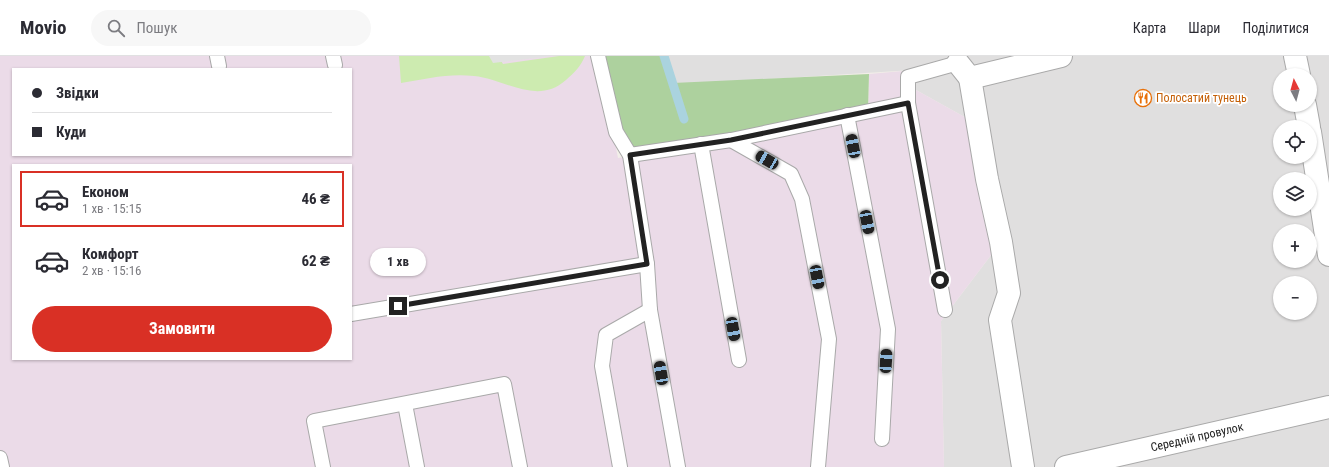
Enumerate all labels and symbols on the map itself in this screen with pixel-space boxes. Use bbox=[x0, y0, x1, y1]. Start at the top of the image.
north arrow bbox=[1273, 68, 1317, 112]
restaurant icon: Полосатий тунець bbox=[1133, 88, 1153, 108]
place label: Полосатий тунець bbox=[1156, 91, 1247, 105]
car bbox=[845, 133, 861, 159]
car bbox=[754, 149, 780, 171]
car bbox=[859, 209, 875, 235]
callout: 1 хв bbox=[370, 248, 426, 276]
car bbox=[809, 264, 825, 290]
route start bbox=[931, 271, 949, 289]
route end bbox=[389, 297, 407, 315]
car bbox=[725, 316, 741, 342]
car bbox=[879, 349, 893, 373]
car bbox=[653, 360, 669, 386]
street label: Середній провулок bbox=[1149, 419, 1245, 454]

